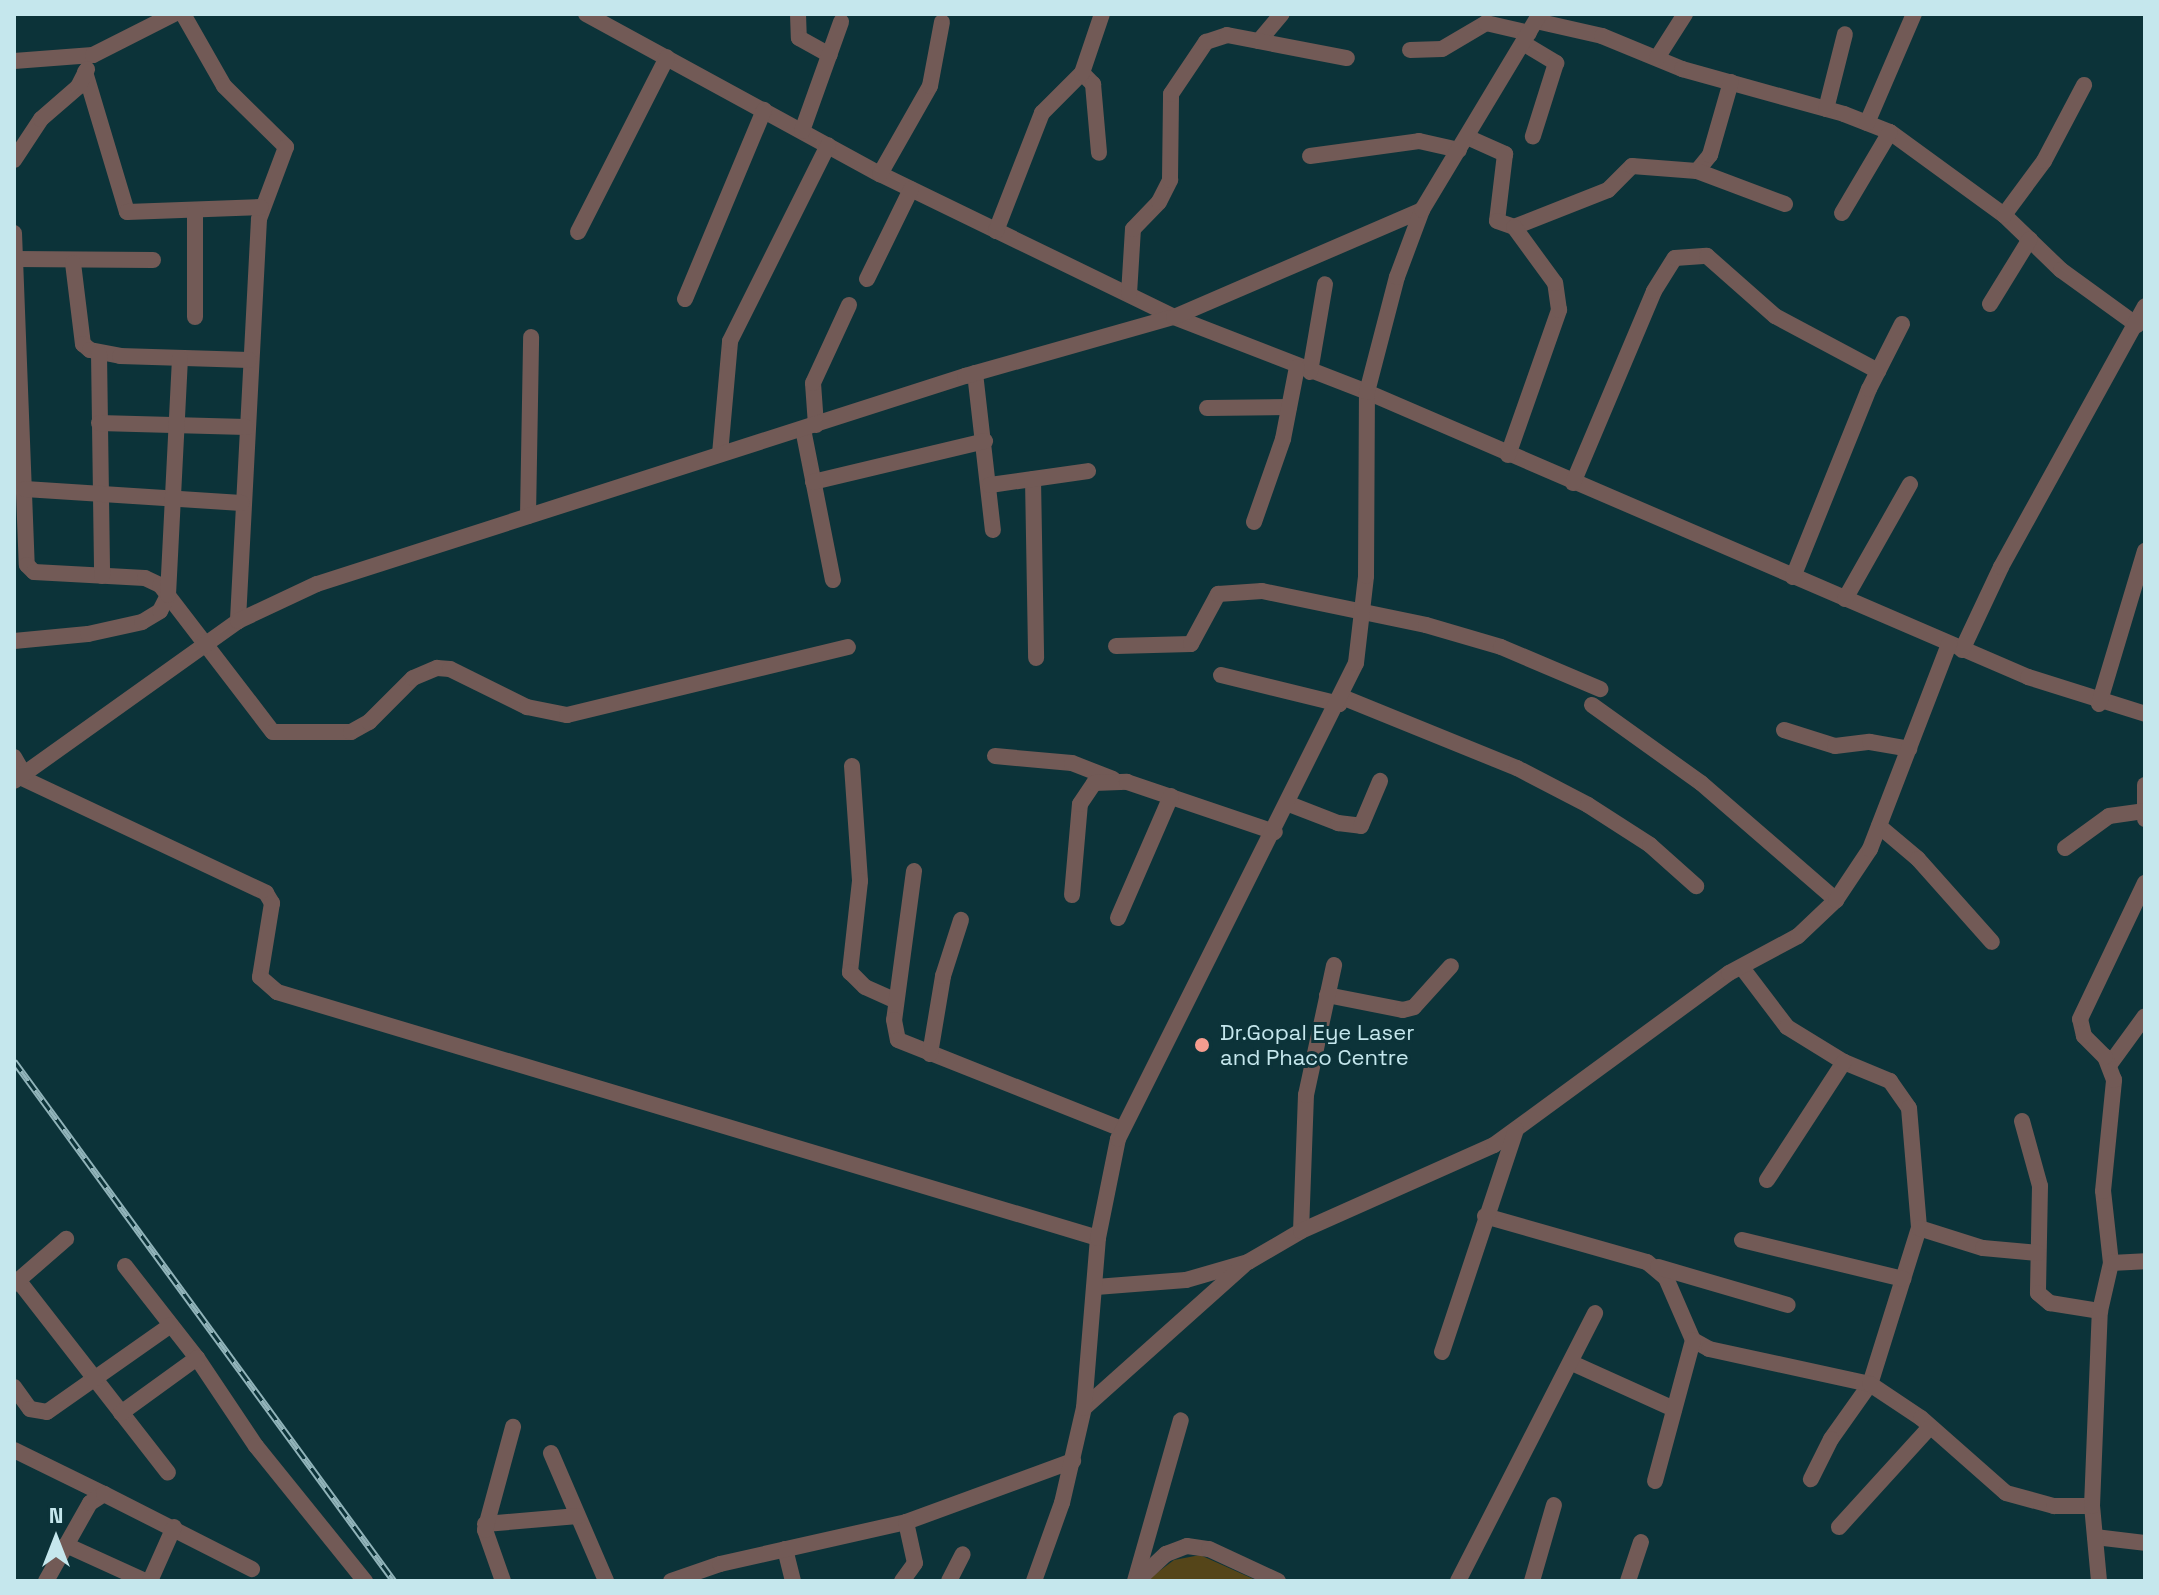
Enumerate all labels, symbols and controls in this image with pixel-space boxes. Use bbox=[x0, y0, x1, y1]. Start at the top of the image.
place label: Dr.Gopal Eye Laser and Phaco Centre bbox=[1220, 1019, 1415, 1070]
marker: Dr.Gopal Eye Laser and Phaco Centre bbox=[1191, 1034, 1213, 1056]
north arrow bbox=[16, 1499, 96, 1579]
text: N bbox=[49, 1501, 63, 1529]

